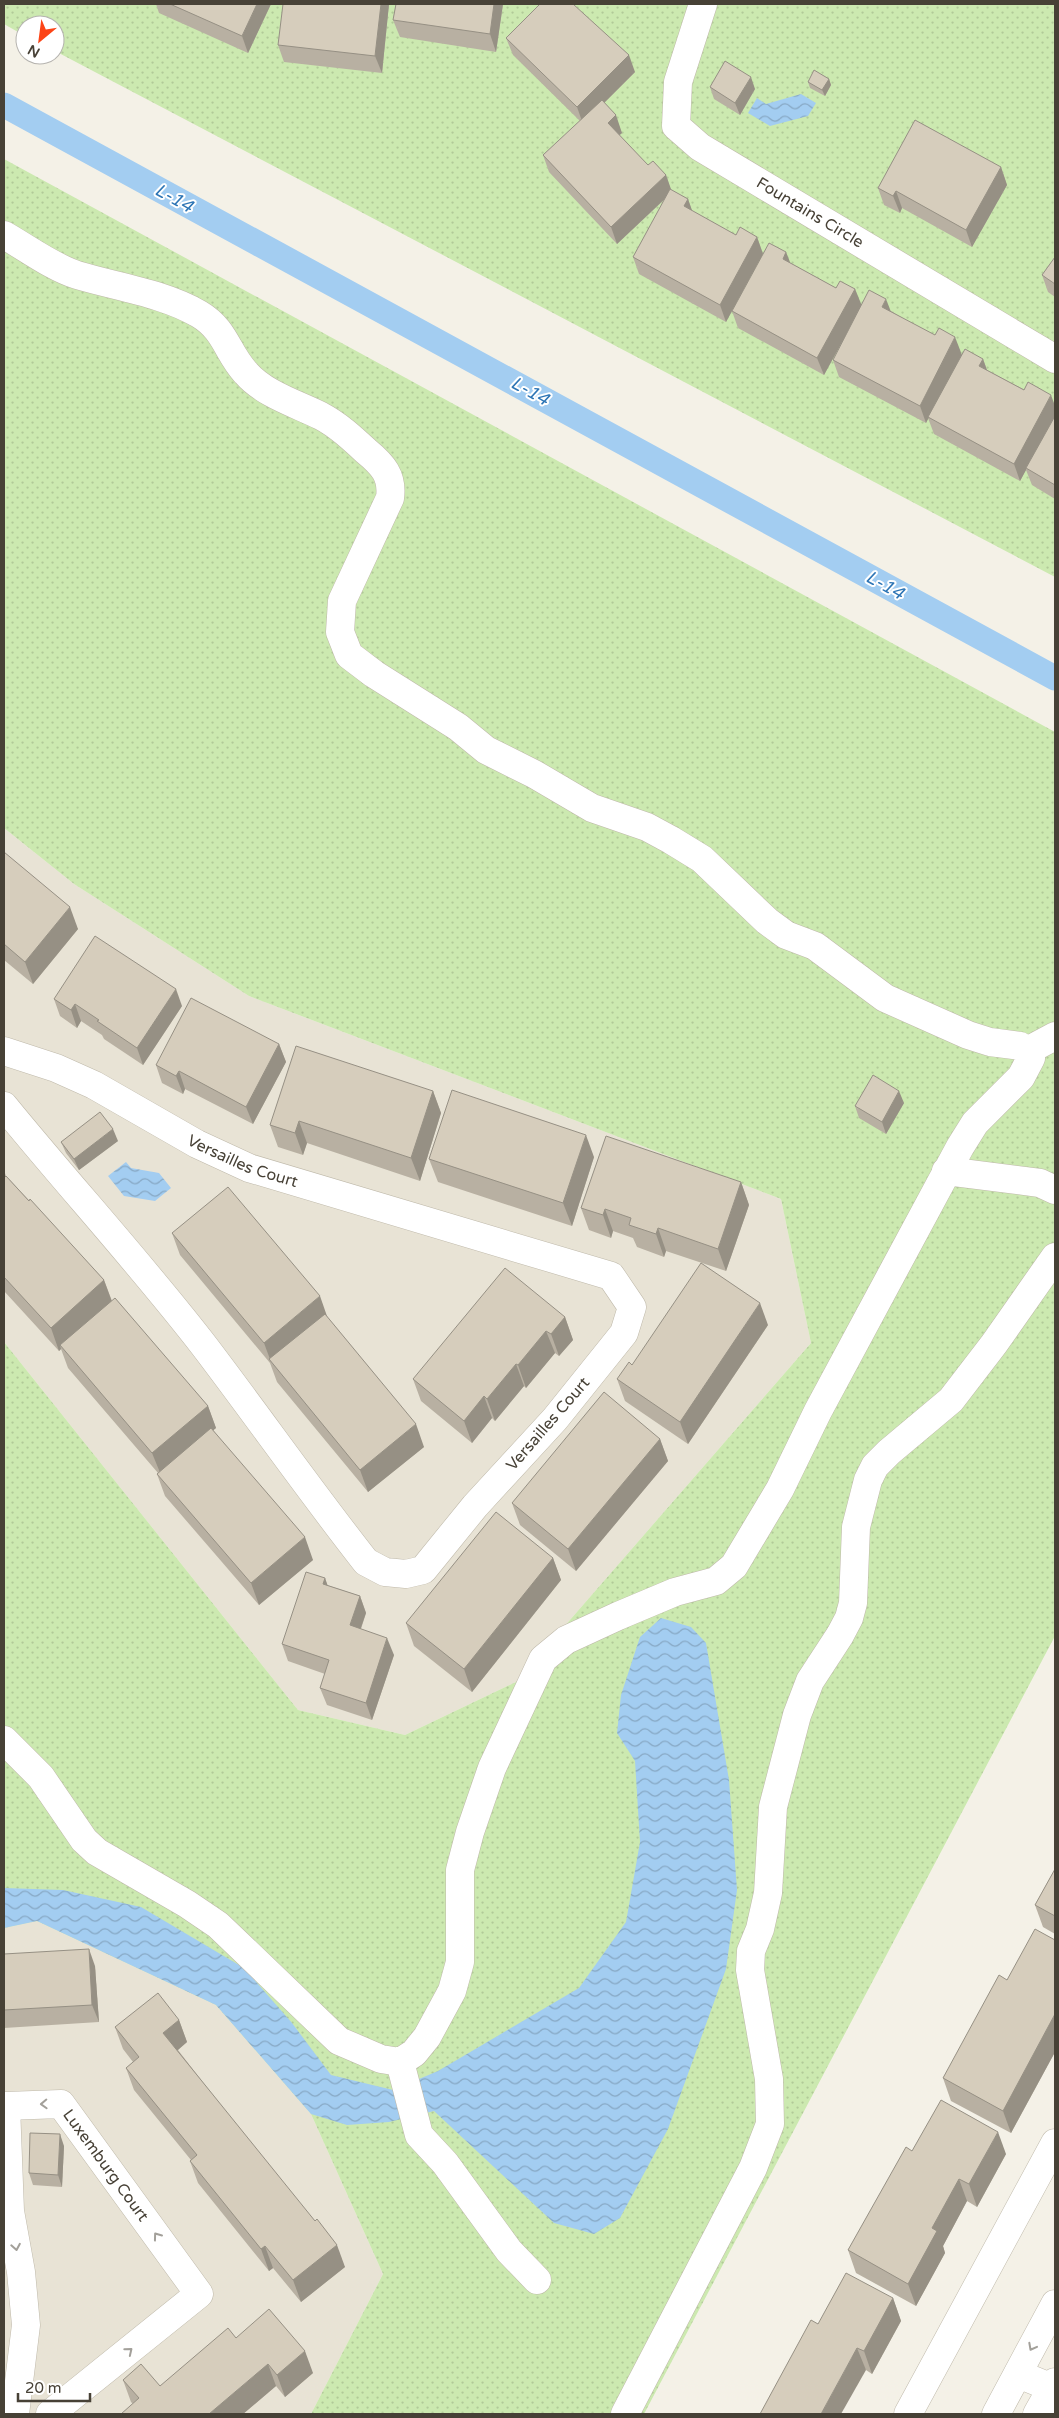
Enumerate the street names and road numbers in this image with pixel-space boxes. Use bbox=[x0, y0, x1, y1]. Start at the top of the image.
street label: Fountains Circle bbox=[753, 173, 867, 252]
street label: Versailles Court bbox=[183, 1130, 300, 1192]
street label: Versailles Court bbox=[502, 1373, 594, 1475]
street label: Luxemburg Court bbox=[58, 2106, 153, 2225]

